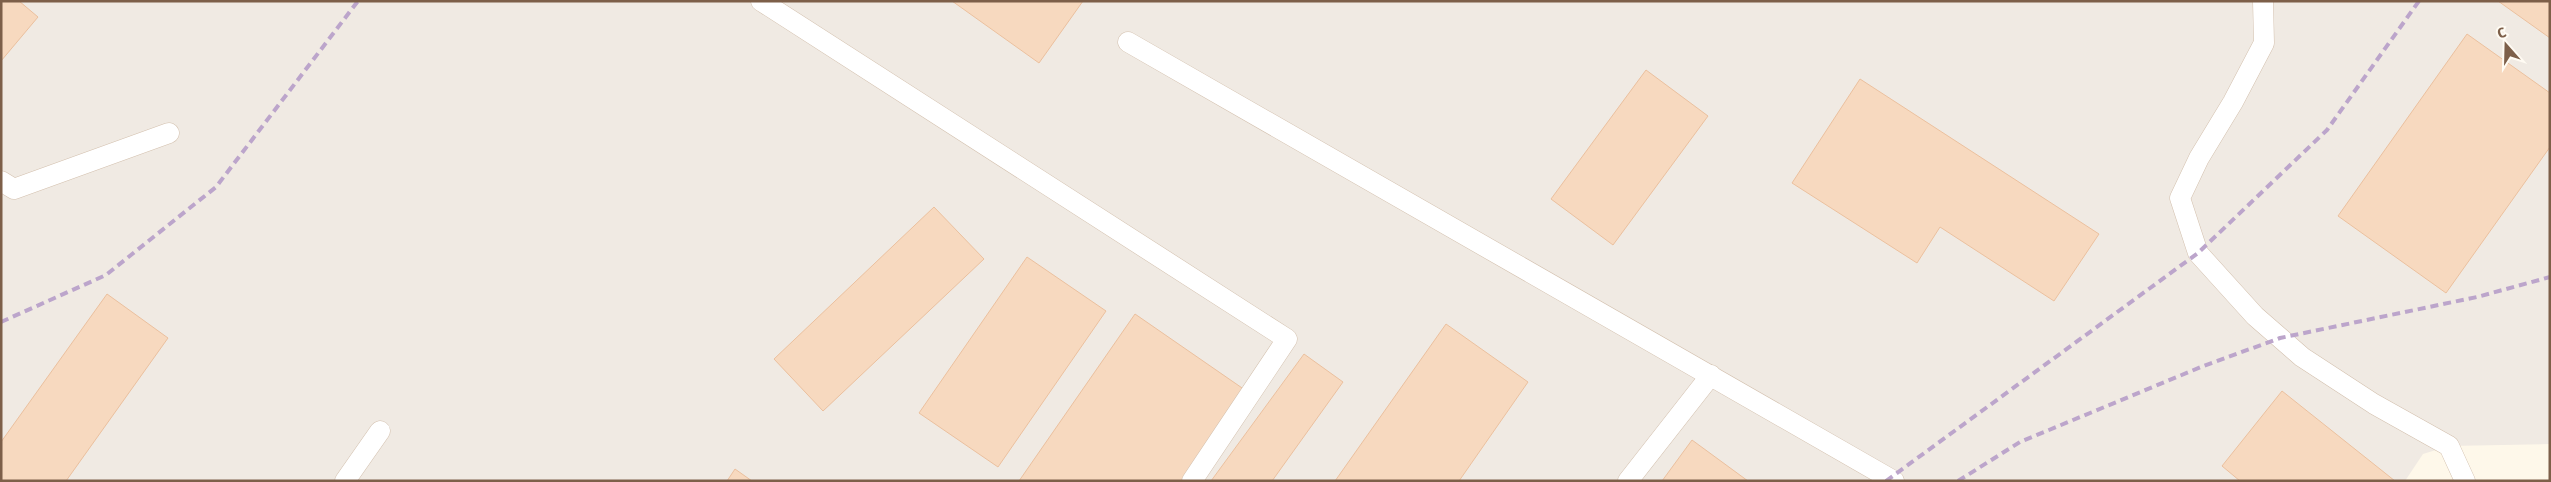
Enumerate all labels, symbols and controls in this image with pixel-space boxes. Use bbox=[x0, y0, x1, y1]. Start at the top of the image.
north arrow bbox=[2481, 20, 2531, 70]
text: С bbox=[2495, 24, 2508, 43]

